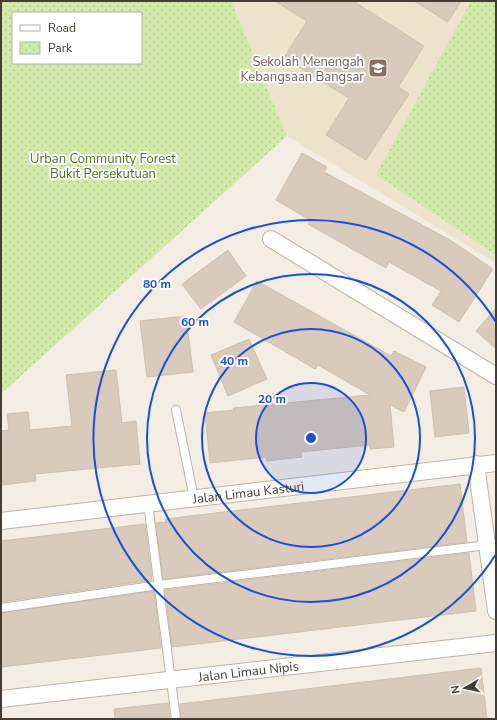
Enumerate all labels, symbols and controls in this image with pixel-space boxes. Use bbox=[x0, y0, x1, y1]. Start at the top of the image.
legend bbox=[12, 12, 142, 64]
text: Road bbox=[48, 20, 76, 36]
text: Park bbox=[48, 40, 73, 56]
place label: Sekolah Menengah Kebangsaan Bangsar bbox=[240, 53, 364, 86]
school or university icon: Sekolah Menengah Kebangsaan Bangsar bbox=[367, 57, 389, 79]
park label: Urban Community Forest Bukit Persekutuan bbox=[30, 150, 176, 183]
text: 80 m bbox=[143, 276, 171, 292]
text: 60 m bbox=[181, 314, 209, 330]
text: 40 m bbox=[220, 353, 248, 369]
text: 20 m bbox=[258, 391, 286, 407]
centre of rings bbox=[304, 431, 318, 445]
street label: Jalan Limau Kasturi bbox=[191, 478, 305, 509]
street label: Jalan Limau Nipis bbox=[196, 657, 300, 687]
north arrow bbox=[445, 668, 485, 708]
text: N bbox=[448, 684, 464, 695]

